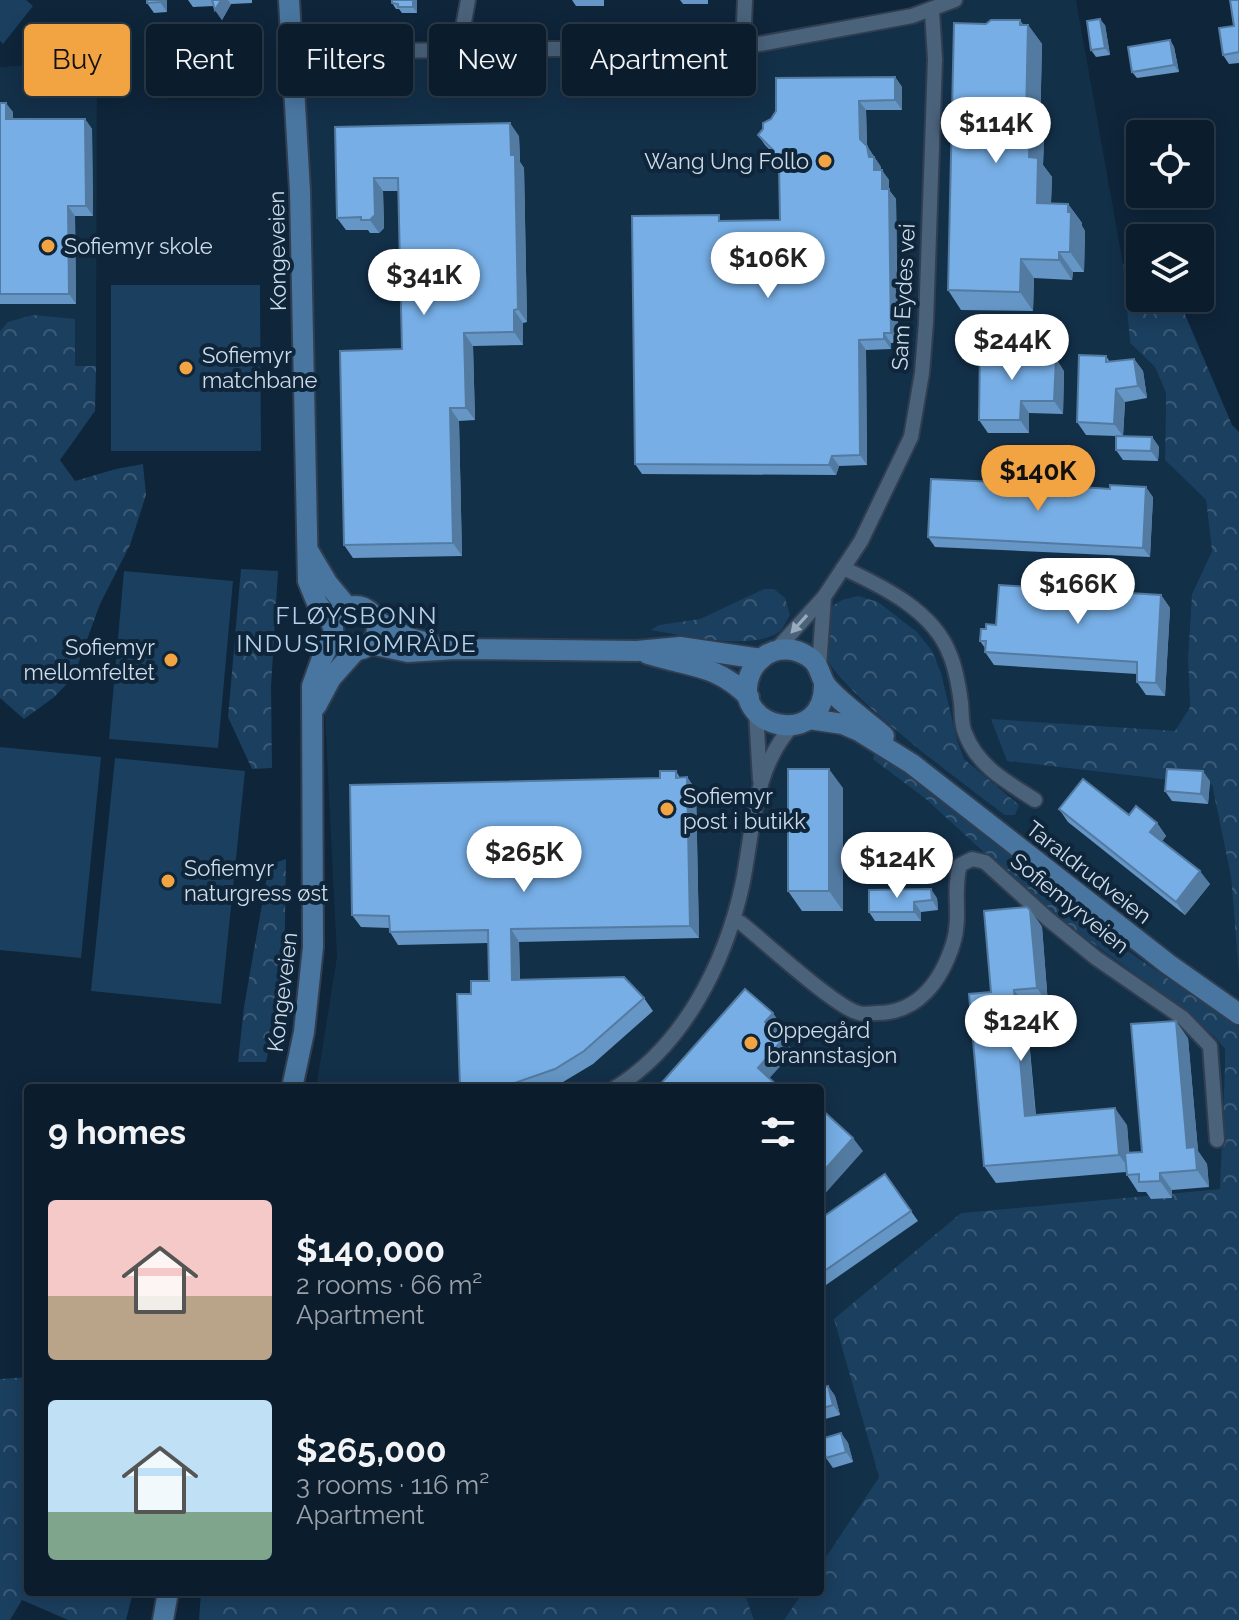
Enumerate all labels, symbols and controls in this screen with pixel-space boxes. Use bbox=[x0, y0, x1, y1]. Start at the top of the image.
chip: Buy bbox=[24, 24, 130, 96]
chip: Rent bbox=[146, 24, 262, 96]
chip: Filters bbox=[278, 24, 413, 96]
chip: New bbox=[429, 24, 546, 96]
chip: Apartment bbox=[562, 24, 756, 96]
pin: $114K bbox=[940, 97, 1052, 165]
text: $114K bbox=[959, 108, 1033, 138]
map controls bbox=[1126, 120, 1214, 312]
button: locate bbox=[1126, 120, 1214, 208]
place label: Wang Ung Follo bbox=[644, 148, 809, 174]
marker: Wang Ung Follo bbox=[816, 152, 834, 170]
street label: Kongeveien bbox=[263, 191, 291, 311]
street label: Sam Eydes vei bbox=[886, 223, 920, 371]
button: layers bbox=[1126, 224, 1214, 312]
pin: $106K bbox=[712, 232, 824, 300]
place label: Sofiemyr skole bbox=[64, 233, 213, 259]
marker: Sofiemyr skole bbox=[39, 237, 57, 255]
text: $106K bbox=[729, 243, 807, 273]
pin: $341K bbox=[368, 249, 480, 317]
text: $341K bbox=[386, 260, 462, 290]
pin: $244K bbox=[956, 314, 1068, 382]
text: $244K bbox=[973, 325, 1051, 355]
place label: Sofiemyr matchbane bbox=[202, 342, 318, 393]
marker: Sofiemyr matchbane bbox=[177, 359, 195, 377]
pin: $140K bbox=[982, 445, 1094, 513]
text: $140K bbox=[999, 456, 1077, 486]
pin: $166K bbox=[1022, 558, 1134, 626]
text: $166K bbox=[1039, 569, 1117, 599]
district label: FLØYSBONN INDUSTRIOMRÅDE bbox=[236, 601, 478, 658]
one-way arrow bbox=[791, 614, 809, 633]
place label: Sofiemyr mellomfeltet bbox=[24, 634, 156, 685]
marker: Sofiemyr mellomfeltet bbox=[162, 651, 180, 669]
place label: Sofiemyr post i butikk bbox=[683, 783, 806, 834]
marker: Sofiemyr post i butikk bbox=[658, 800, 676, 818]
street label: Taraldrudveien bbox=[1021, 815, 1157, 929]
pin: $265K bbox=[468, 826, 580, 894]
pin: $124K bbox=[841, 832, 953, 900]
text: $265K bbox=[485, 837, 563, 867]
text: $124K bbox=[859, 843, 935, 873]
street label: Sofiemyrveien bbox=[1006, 847, 1134, 959]
place label: Sofiemyr naturgress øst bbox=[184, 855, 329, 906]
marker: Sofiemyr naturgress øst bbox=[159, 872, 177, 890]
street label: Kongeveien bbox=[262, 931, 302, 1053]
pin: $124K bbox=[965, 995, 1077, 1063]
text: $124K bbox=[983, 1006, 1059, 1036]
place label: Oppegård brannstasjon bbox=[767, 1017, 897, 1068]
marker: Oppegård brannstasjon bbox=[742, 1034, 760, 1052]
icon: filters bbox=[756, 1110, 800, 1154]
text: 9 homes bbox=[48, 1112, 186, 1152]
text: $140,000 bbox=[296, 1230, 445, 1270]
icon: home bbox=[112, 1232, 208, 1328]
text: 2 rooms · 66 m² bbox=[296, 1270, 482, 1300]
text: Apartment bbox=[296, 1300, 425, 1330]
text: $265,000 bbox=[296, 1430, 447, 1470]
icon: home bbox=[112, 1432, 208, 1528]
text: 3 rooms · 116 m² bbox=[296, 1470, 489, 1500]
text: Apartment bbox=[296, 1500, 425, 1530]

